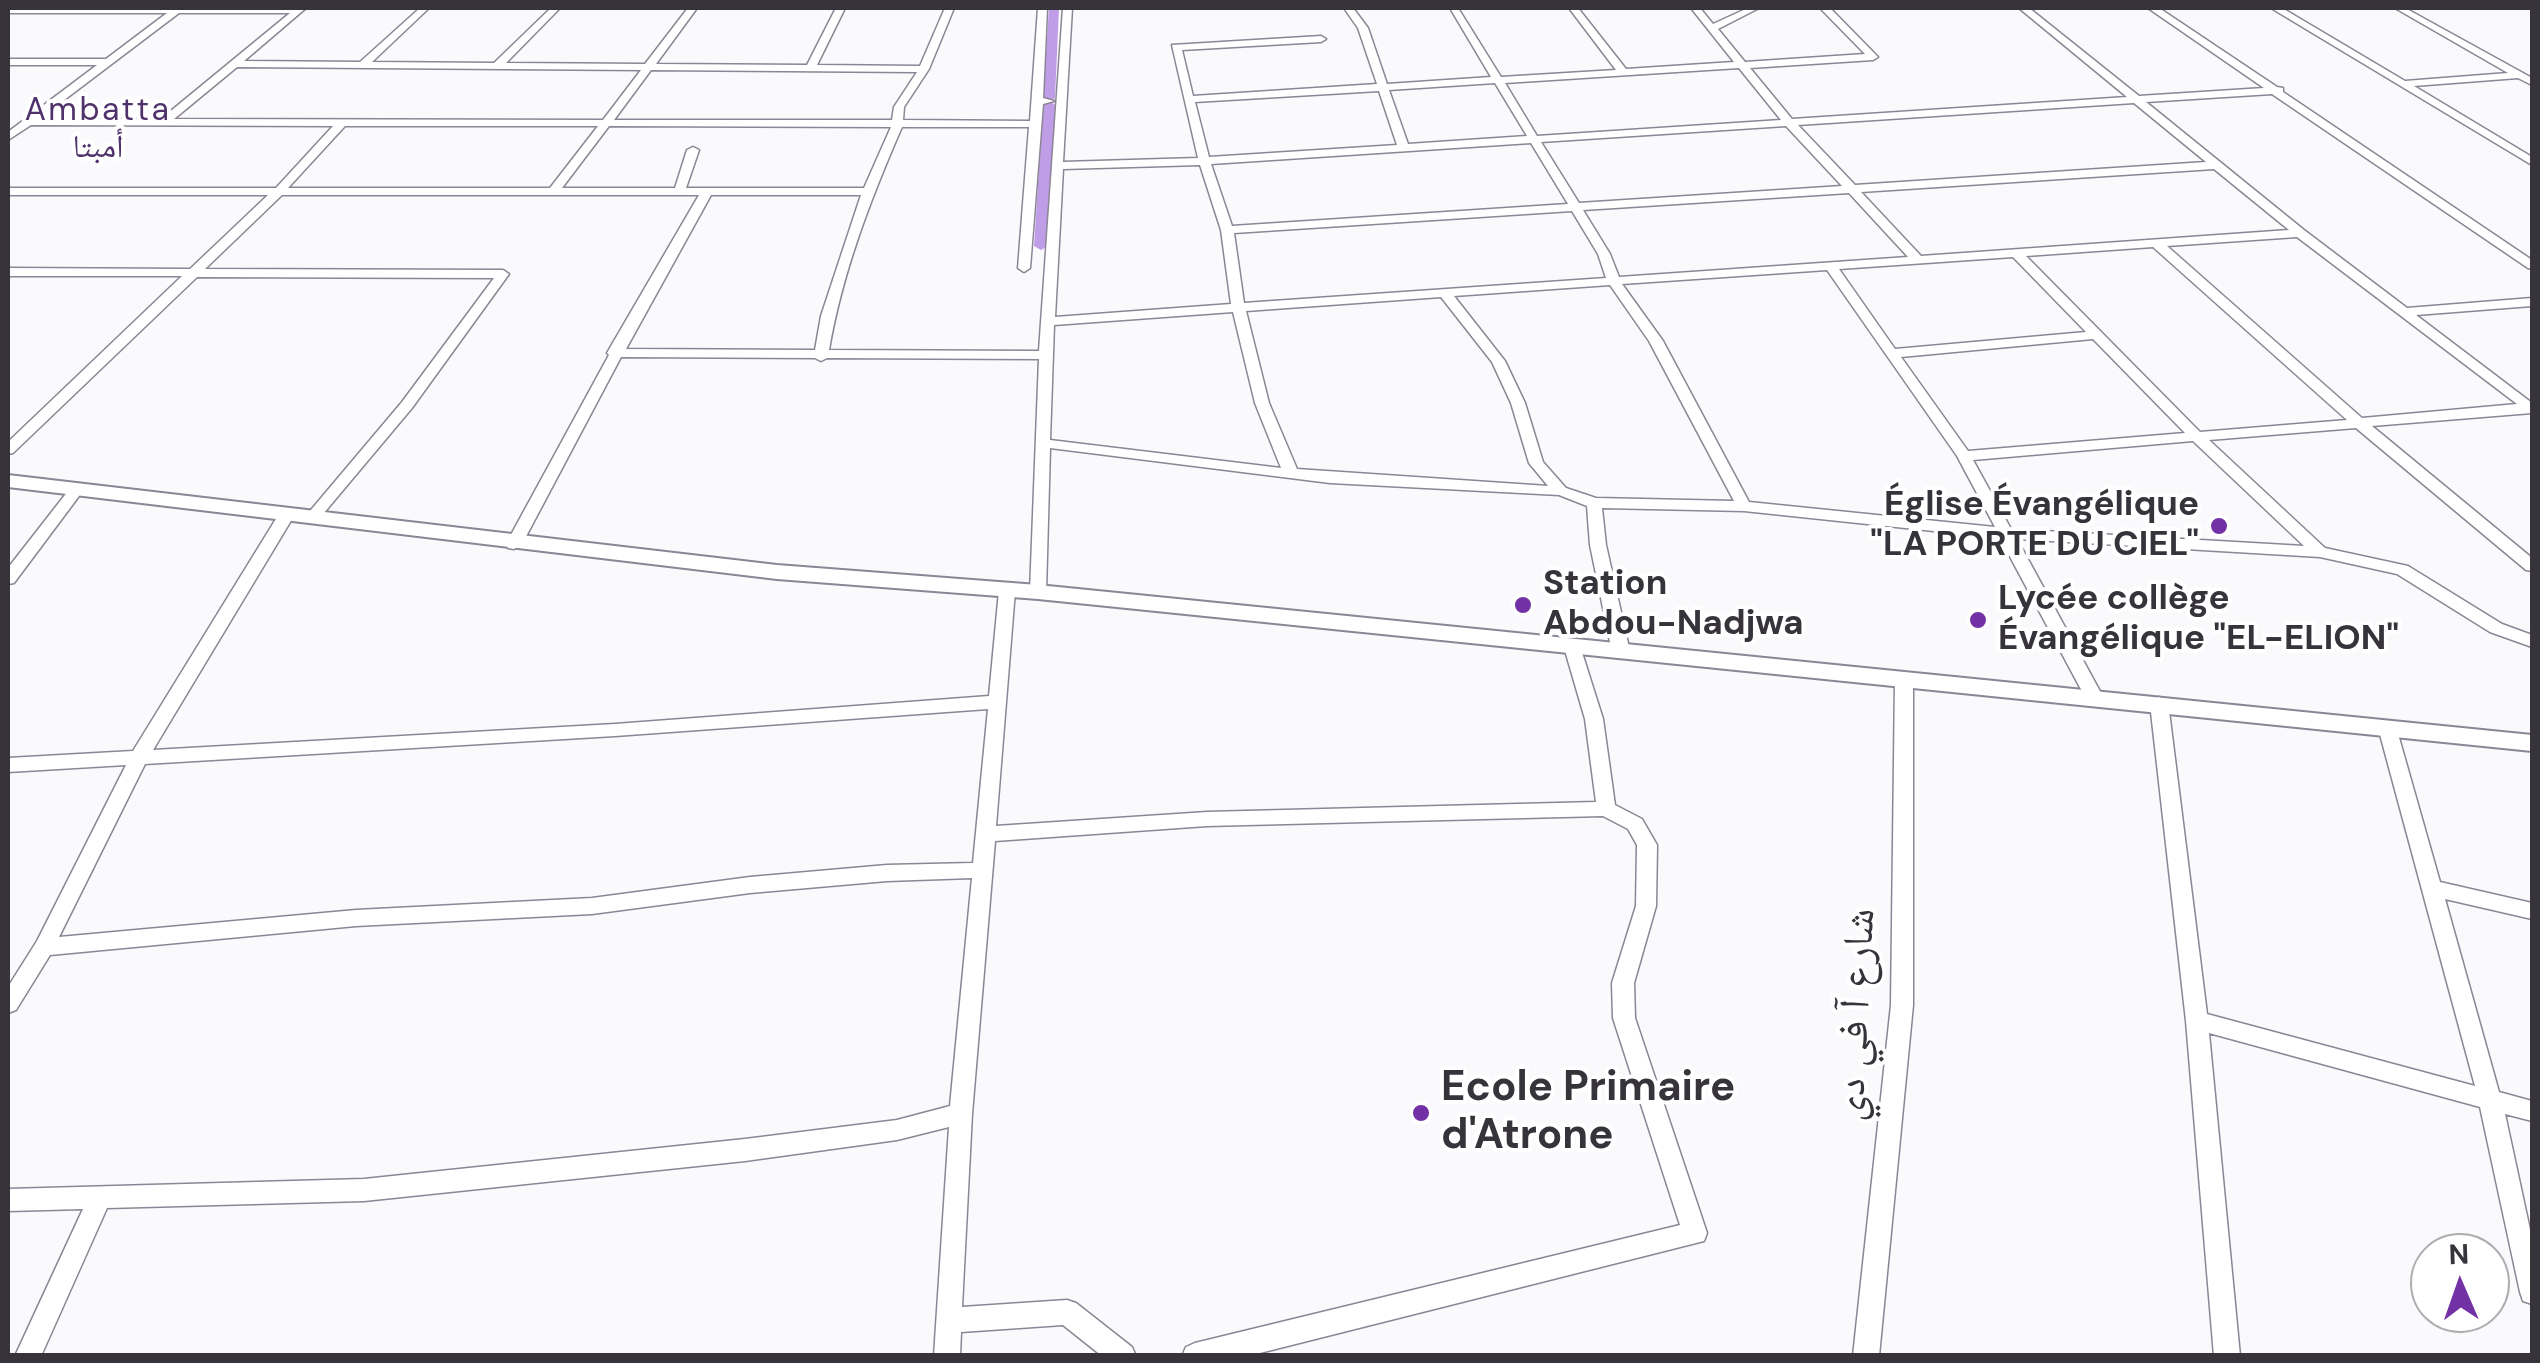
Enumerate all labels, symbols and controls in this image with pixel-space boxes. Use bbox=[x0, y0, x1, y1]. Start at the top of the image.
district label: Ambatta أمبتا bbox=[25, 93, 171, 168]
place label: Église Évangélique "LA PORTE DU CIEL" bbox=[1870, 485, 2199, 567]
marker: Église Évangélique "LA PORTE DU CIEL" bbox=[2208, 515, 2230, 537]
place label: Station Abdou-Nadjwa bbox=[1543, 564, 1804, 646]
place label: Lycée collège Évangélique "EL-ELION" bbox=[1998, 579, 2399, 661]
marker: Station Abdou-Nadjwa bbox=[1512, 594, 1534, 616]
marker: Lycée collège Évangélique "EL-ELION" bbox=[1967, 609, 1989, 631]
street label: شارع آ في دي bbox=[1826, 907, 1888, 1123]
place label: Ecole Primaire d'Atrone bbox=[1441, 1064, 1735, 1162]
marker: Ecole Primaire d'Atrone bbox=[1410, 1102, 1432, 1124]
north arrow bbox=[2410, 1233, 2510, 1333]
text: N bbox=[2448, 1236, 2470, 1273]

